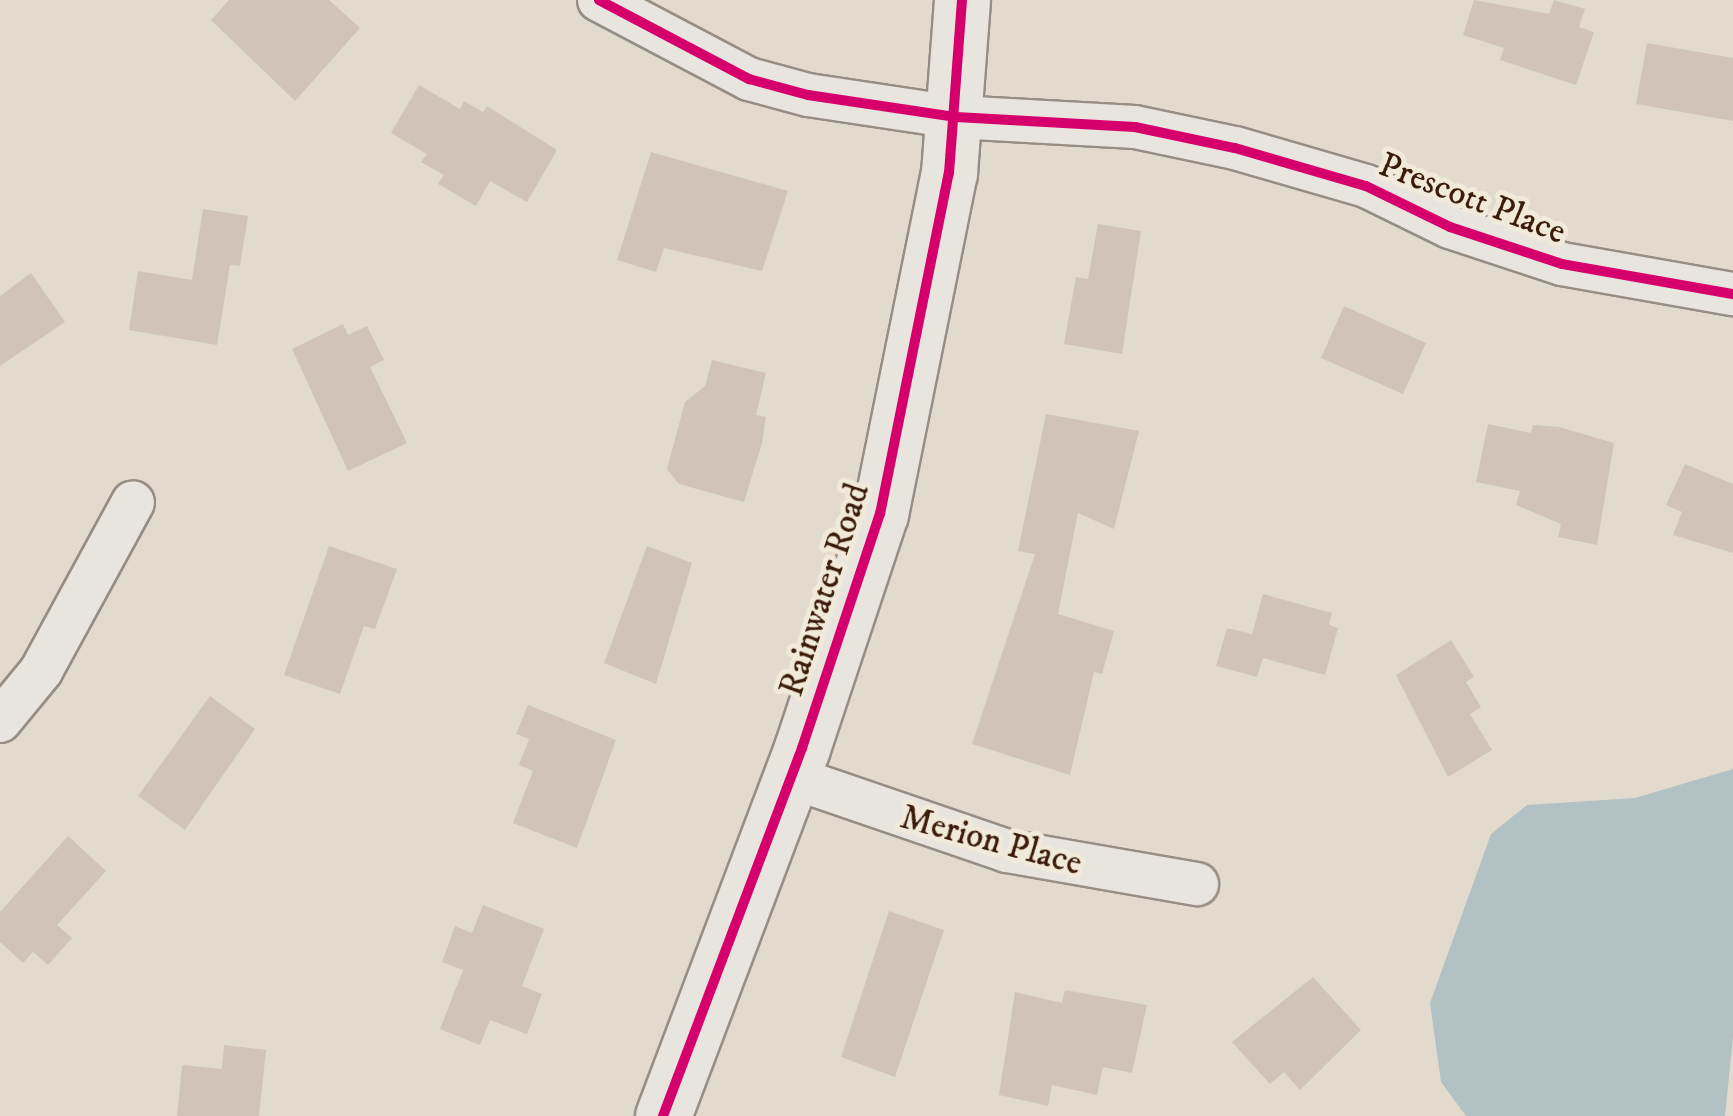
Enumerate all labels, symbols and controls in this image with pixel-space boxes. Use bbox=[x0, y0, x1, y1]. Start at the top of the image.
street label: Prescott Place bbox=[1373, 144, 1571, 254]
street label: Rainwater Road bbox=[771, 478, 879, 702]
street label: Merion Place bbox=[896, 797, 1086, 885]

